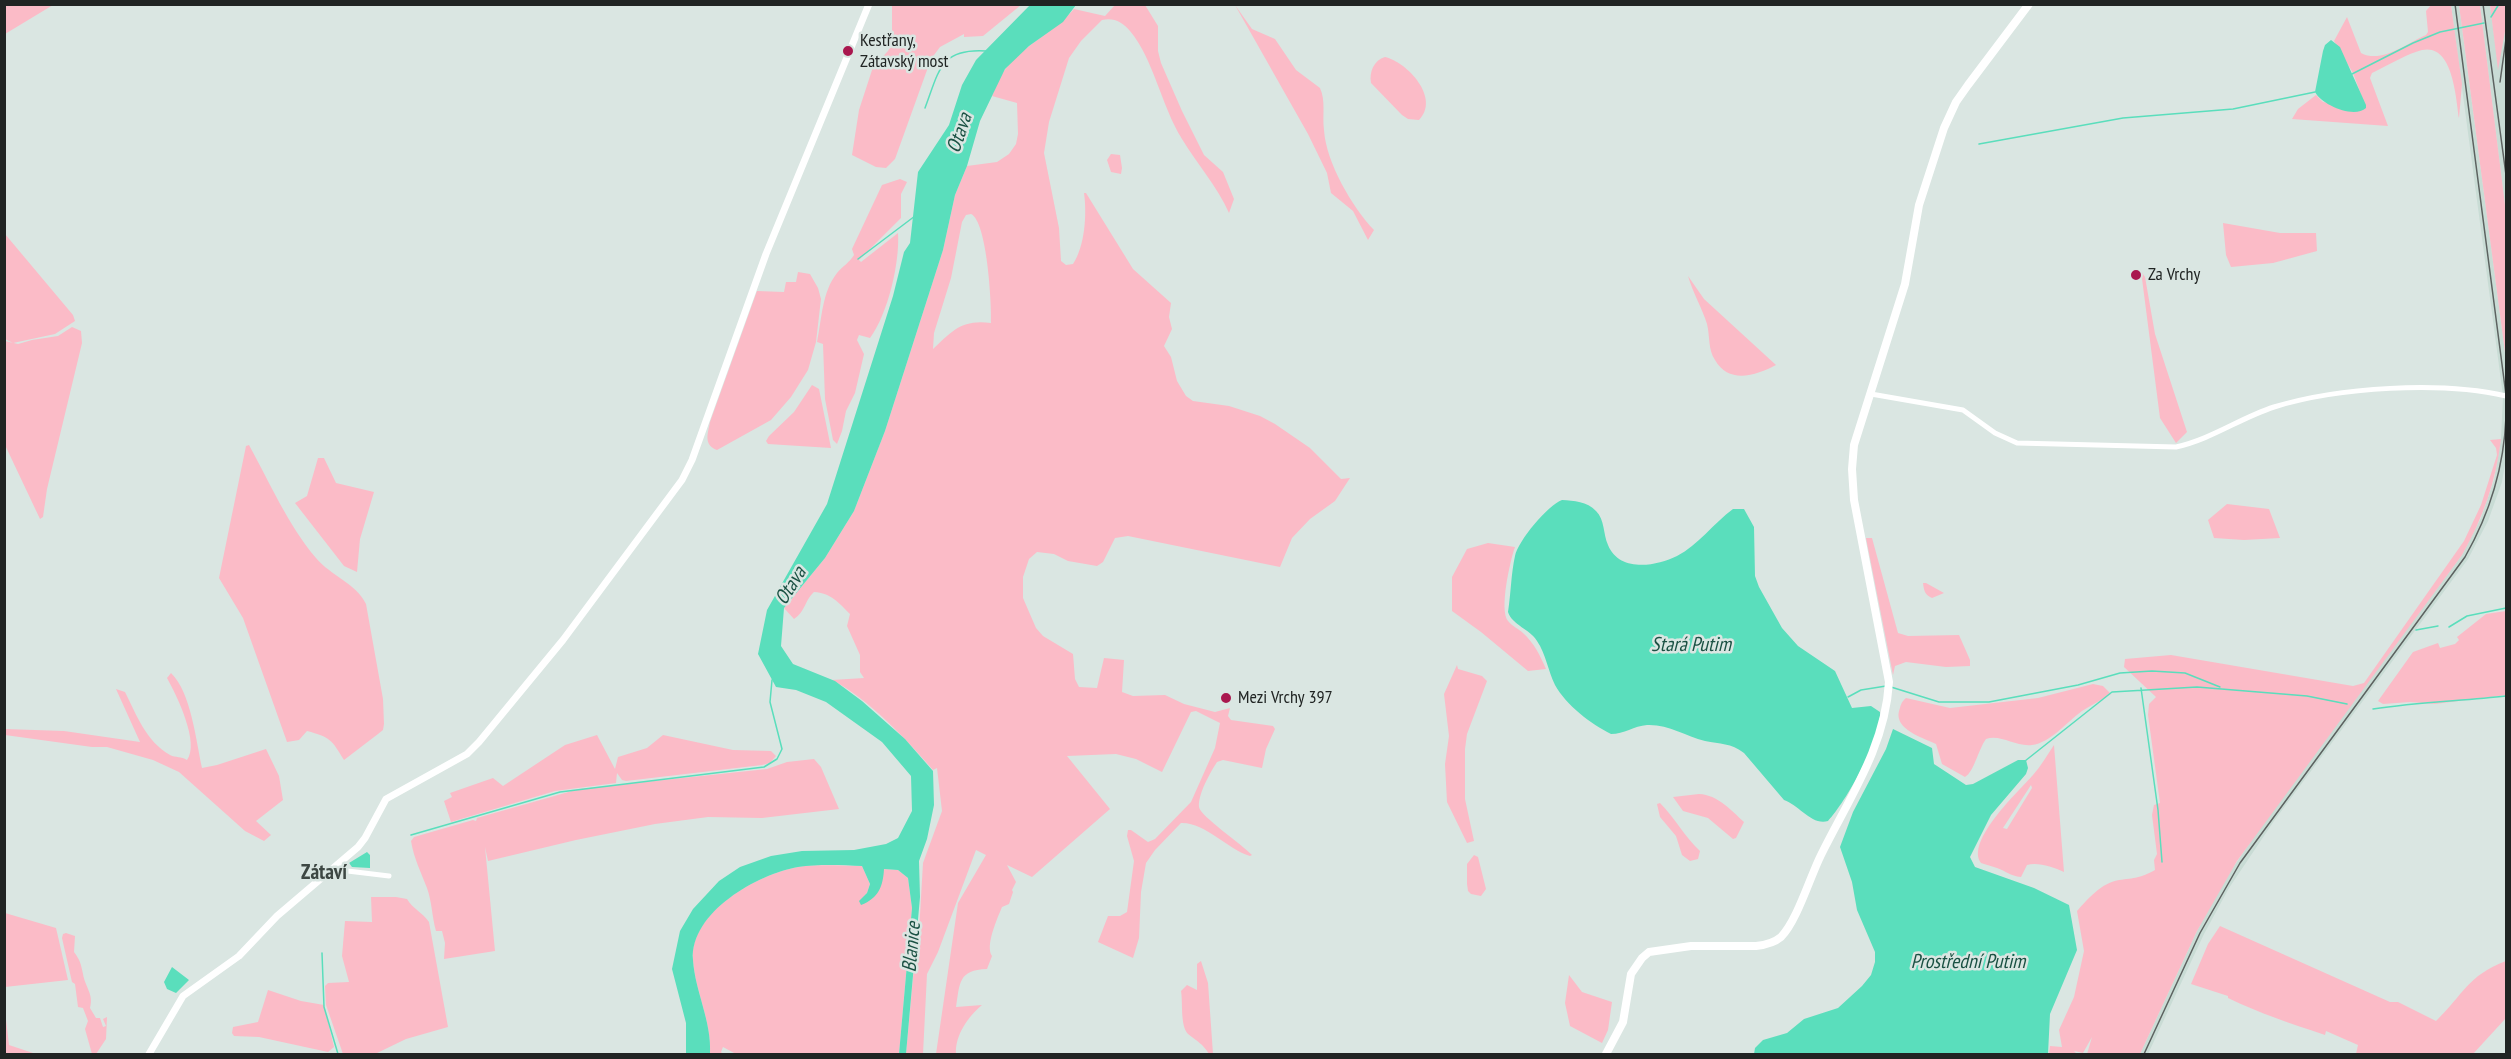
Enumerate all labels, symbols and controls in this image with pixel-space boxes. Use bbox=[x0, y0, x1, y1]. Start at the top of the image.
place label: Kestřany, Zátavský most bbox=[860, 30, 948, 72]
marker: Kestřany, Zátavský most bbox=[841, 44, 855, 58]
water label: Otava bbox=[942, 110, 978, 156]
place label: Za Vrchy bbox=[2148, 264, 2200, 286]
marker: Za Vrchy bbox=[2129, 268, 2143, 282]
water label: Otava bbox=[770, 563, 812, 609]
water label: Stará Putim bbox=[1651, 633, 1731, 657]
place label: Mezi Vrchy 397 bbox=[1238, 687, 1333, 709]
marker: Mezi Vrchy 397 bbox=[1219, 691, 1233, 705]
district label: Zátaví bbox=[301, 860, 347, 886]
water label: Blanice bbox=[898, 921, 926, 973]
water label: Prostřední Putim bbox=[1911, 950, 2025, 974]

